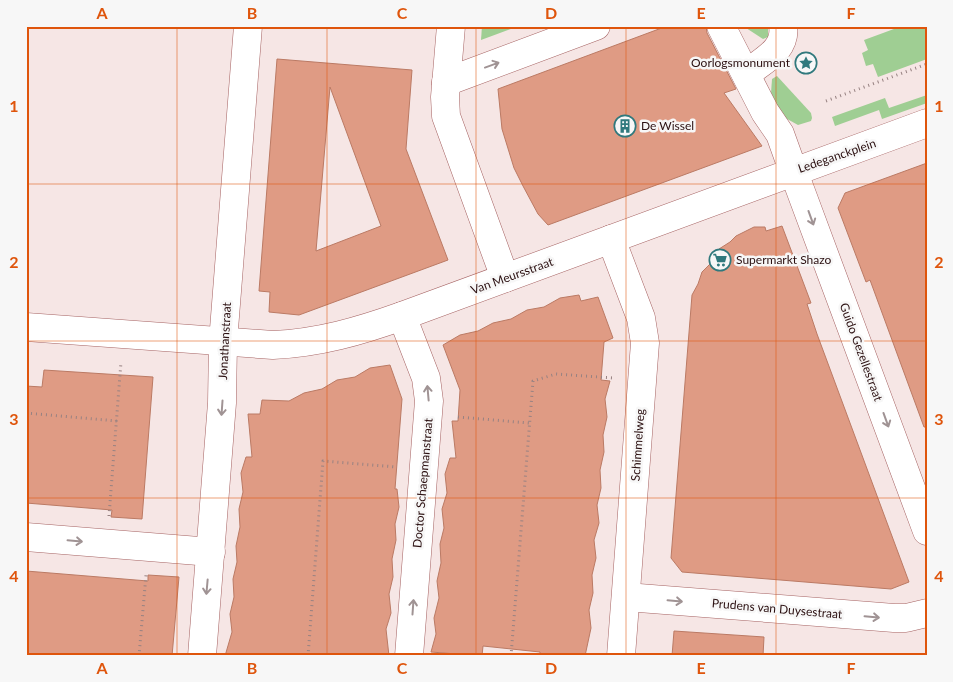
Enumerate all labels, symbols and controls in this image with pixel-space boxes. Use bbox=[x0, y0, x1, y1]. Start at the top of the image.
text: A bbox=[95, 3, 108, 22]
text: B bbox=[247, 3, 257, 22]
text: C bbox=[397, 3, 408, 22]
text: D bbox=[545, 3, 557, 22]
text: E bbox=[696, 3, 706, 22]
text: F bbox=[846, 3, 856, 22]
place icon: Oorlogsmonument bbox=[794, 51, 818, 75]
place label: Oorlogsmonument bbox=[691, 55, 791, 70]
one-way arrow bbox=[483, 60, 499, 69]
text: 1 bbox=[9, 96, 19, 115]
text: 1 bbox=[934, 96, 944, 115]
building icon: De Wissel bbox=[613, 114, 637, 138]
place label: De Wissel bbox=[641, 118, 694, 133]
street label: Ledeganckplein bbox=[796, 135, 878, 176]
one-way arrow bbox=[807, 210, 816, 225]
supermarket icon: Supermarkt Shazo bbox=[708, 248, 732, 272]
text: 2 bbox=[9, 252, 19, 271]
place label: Supermarkt Shazo bbox=[736, 252, 832, 267]
text: 2 bbox=[934, 252, 944, 271]
street label: Van Meursstraat bbox=[469, 253, 556, 297]
street label: Jonathanstraat bbox=[215, 301, 234, 380]
street label: Guido Gezellestraat bbox=[837, 301, 886, 404]
one-way arrow bbox=[423, 385, 433, 401]
one-way arrow bbox=[217, 400, 226, 416]
street label: Schimmelweg bbox=[627, 408, 648, 482]
text: 3 bbox=[9, 409, 19, 428]
text: 3 bbox=[934, 409, 944, 428]
one-way arrow bbox=[882, 412, 891, 427]
street label: Doctor Schaepmanstraat bbox=[409, 417, 436, 548]
one-way arrow bbox=[67, 536, 83, 545]
text: 4 bbox=[9, 566, 19, 585]
text: 4 bbox=[934, 566, 944, 585]
one-way arrow bbox=[203, 579, 212, 595]
street label: Prudens van Duysestraat bbox=[711, 595, 844, 622]
one-way arrow bbox=[667, 596, 683, 605]
one-way arrow bbox=[408, 599, 417, 615]
one-way arrow bbox=[864, 612, 880, 621]
text: A bbox=[95, 658, 108, 677]
text: B bbox=[247, 658, 257, 677]
text: C bbox=[397, 658, 408, 677]
text: D bbox=[545, 658, 557, 677]
text: E bbox=[696, 658, 706, 677]
text: F bbox=[846, 658, 856, 677]

